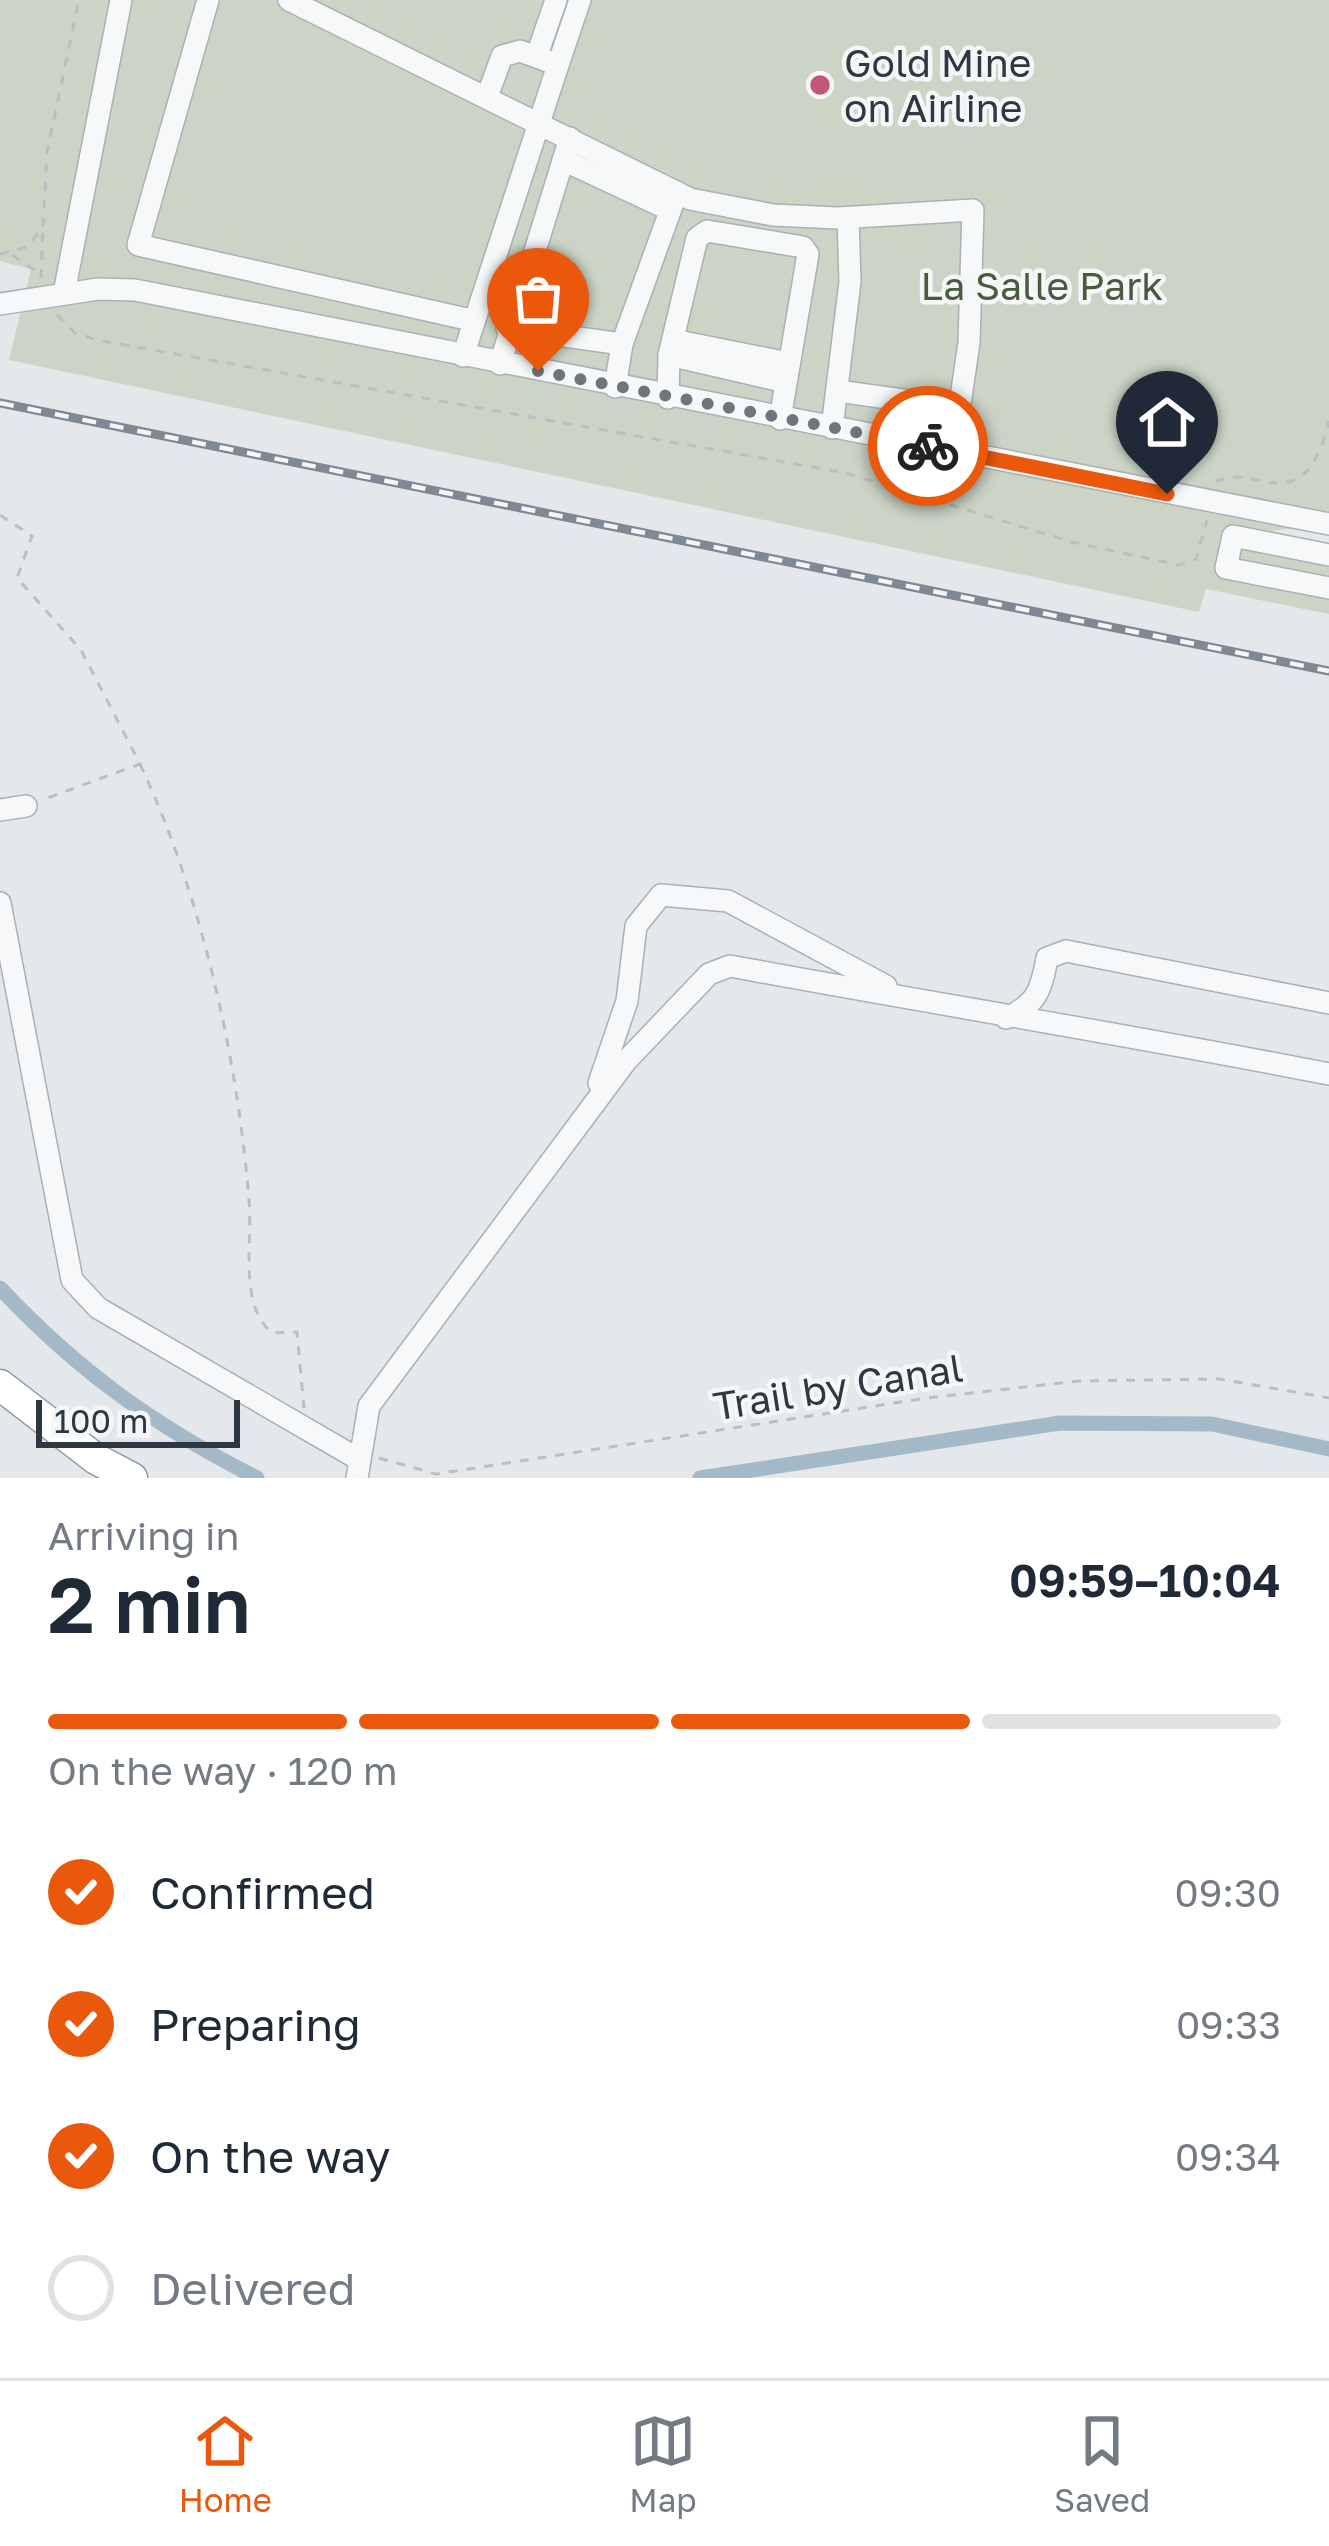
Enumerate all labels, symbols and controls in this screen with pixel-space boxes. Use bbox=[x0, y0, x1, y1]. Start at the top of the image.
place label: Gold Mine on Airline bbox=[844, 39, 1031, 131]
marker: Gold Mine on Airline bbox=[807, 72, 833, 98]
pin bbox=[487, 248, 589, 371]
park label: La Salle Park bbox=[921, 262, 1163, 309]
icon: bag bbox=[505, 266, 571, 332]
pin bbox=[1116, 371, 1218, 494]
courier bbox=[868, 386, 988, 506]
icon: home bbox=[1134, 389, 1200, 455]
icon: bike bbox=[895, 413, 961, 479]
street label: Trail by Canal bbox=[710, 1344, 966, 1429]
scale bar bbox=[36, 1394, 240, 1447]
text: 100 m bbox=[54, 1401, 148, 1440]
text: Arriving in bbox=[48, 1512, 239, 1559]
text: 09:59–10:04 bbox=[1009, 1553, 1281, 1607]
text: 2 min bbox=[48, 1557, 251, 1650]
text: On the way · 120 m bbox=[48, 1747, 398, 1794]
icon: check bbox=[48, 1859, 114, 1925]
text: Confirmed bbox=[150, 1865, 375, 1919]
text: 09:30 bbox=[1175, 1869, 1281, 1916]
icon: check bbox=[48, 1991, 114, 2057]
text: Preparing bbox=[150, 1997, 361, 2051]
text: 09:33 bbox=[1176, 2001, 1281, 2048]
icon: check bbox=[48, 2123, 114, 2189]
text: On the way bbox=[150, 2129, 391, 2183]
text: 09:34 bbox=[1175, 2133, 1281, 2180]
text: Delivered bbox=[150, 2261, 355, 2315]
tab: Home bbox=[179, 2408, 272, 2519]
tab: Map bbox=[629, 2408, 697, 2519]
tab: Saved bbox=[1054, 2408, 1150, 2519]

